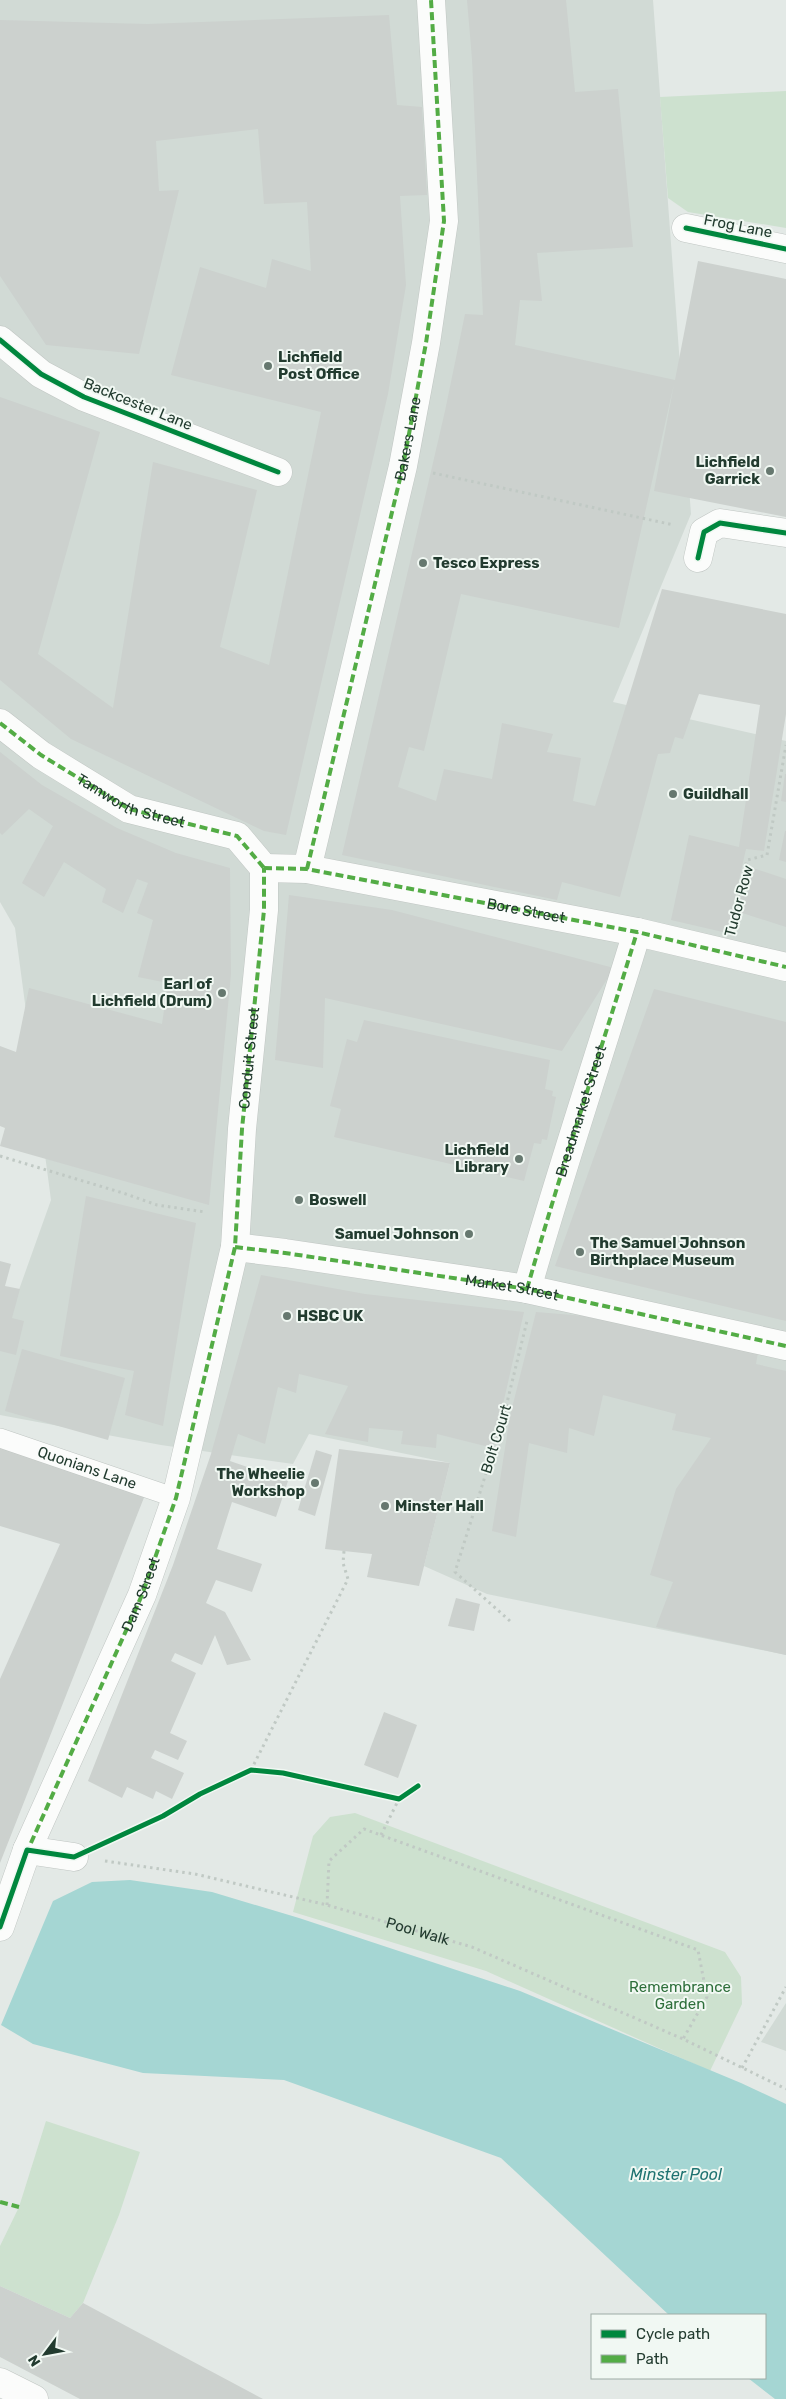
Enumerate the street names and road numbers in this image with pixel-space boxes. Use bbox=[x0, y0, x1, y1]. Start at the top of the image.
street label: Frog Lane bbox=[702, 211, 774, 241]
street label: Backcester Lane bbox=[81, 374, 195, 434]
street label: Bakers Lane bbox=[391, 395, 425, 483]
street label: Tamworth Street bbox=[73, 770, 187, 832]
street label: Tudor Row bbox=[721, 863, 757, 939]
street label: Bore Street bbox=[485, 894, 567, 927]
street label: Conduit Street bbox=[235, 1006, 263, 1110]
street label: Breadmarket Street bbox=[552, 1043, 610, 1179]
street label: Market Street bbox=[464, 1271, 561, 1305]
street label: Bolt Court bbox=[477, 1402, 515, 1476]
street label: Quonians Lane bbox=[35, 1442, 139, 1493]
street label: Dam Street bbox=[118, 1554, 164, 1635]
street label: Pool Walk bbox=[384, 1914, 452, 1949]

